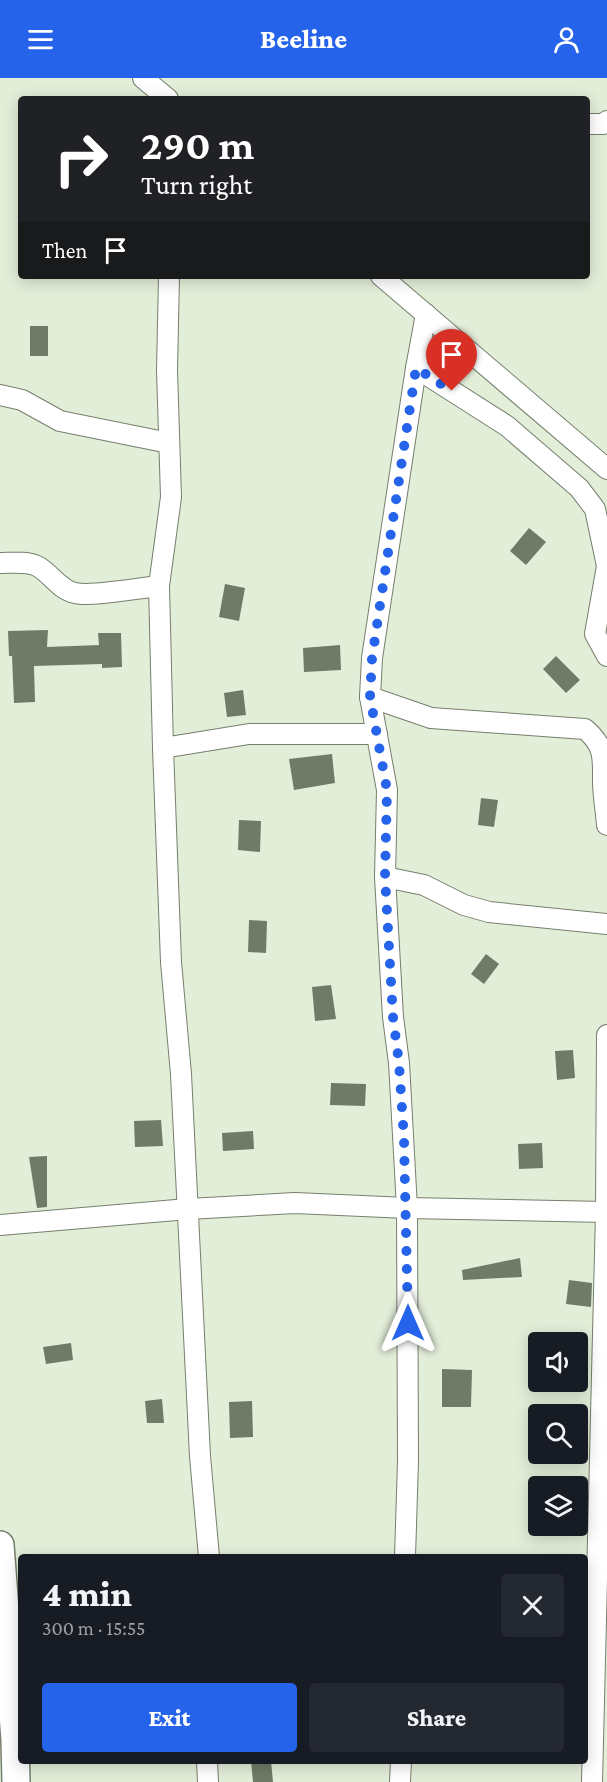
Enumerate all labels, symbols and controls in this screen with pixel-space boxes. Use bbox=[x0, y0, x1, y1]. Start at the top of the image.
icon: menu bbox=[24, 23, 57, 56]
icon: person bbox=[550, 23, 583, 56]
text: Beeline bbox=[260, 24, 347, 54]
icon: right bbox=[42, 120, 120, 198]
text: 290 m bbox=[141, 121, 254, 168]
text: Turn right bbox=[141, 170, 252, 200]
icon: arrive bbox=[99, 234, 132, 267]
text: Then bbox=[42, 238, 87, 263]
pin bbox=[426, 329, 477, 391]
icon: arrive bbox=[435, 338, 468, 371]
position arrow bbox=[376, 1291, 440, 1355]
map controls bbox=[528, 1332, 588, 1536]
button: sound bbox=[528, 1332, 588, 1392]
button: search bbox=[528, 1404, 588, 1464]
button: layers bbox=[528, 1476, 588, 1536]
text: 4 min bbox=[42, 1574, 132, 1614]
button: close bbox=[501, 1574, 564, 1637]
text: 300 m · 15:55 bbox=[42, 1617, 146, 1639]
button: Exit bbox=[42, 1683, 297, 1752]
button: Share bbox=[309, 1683, 564, 1752]

